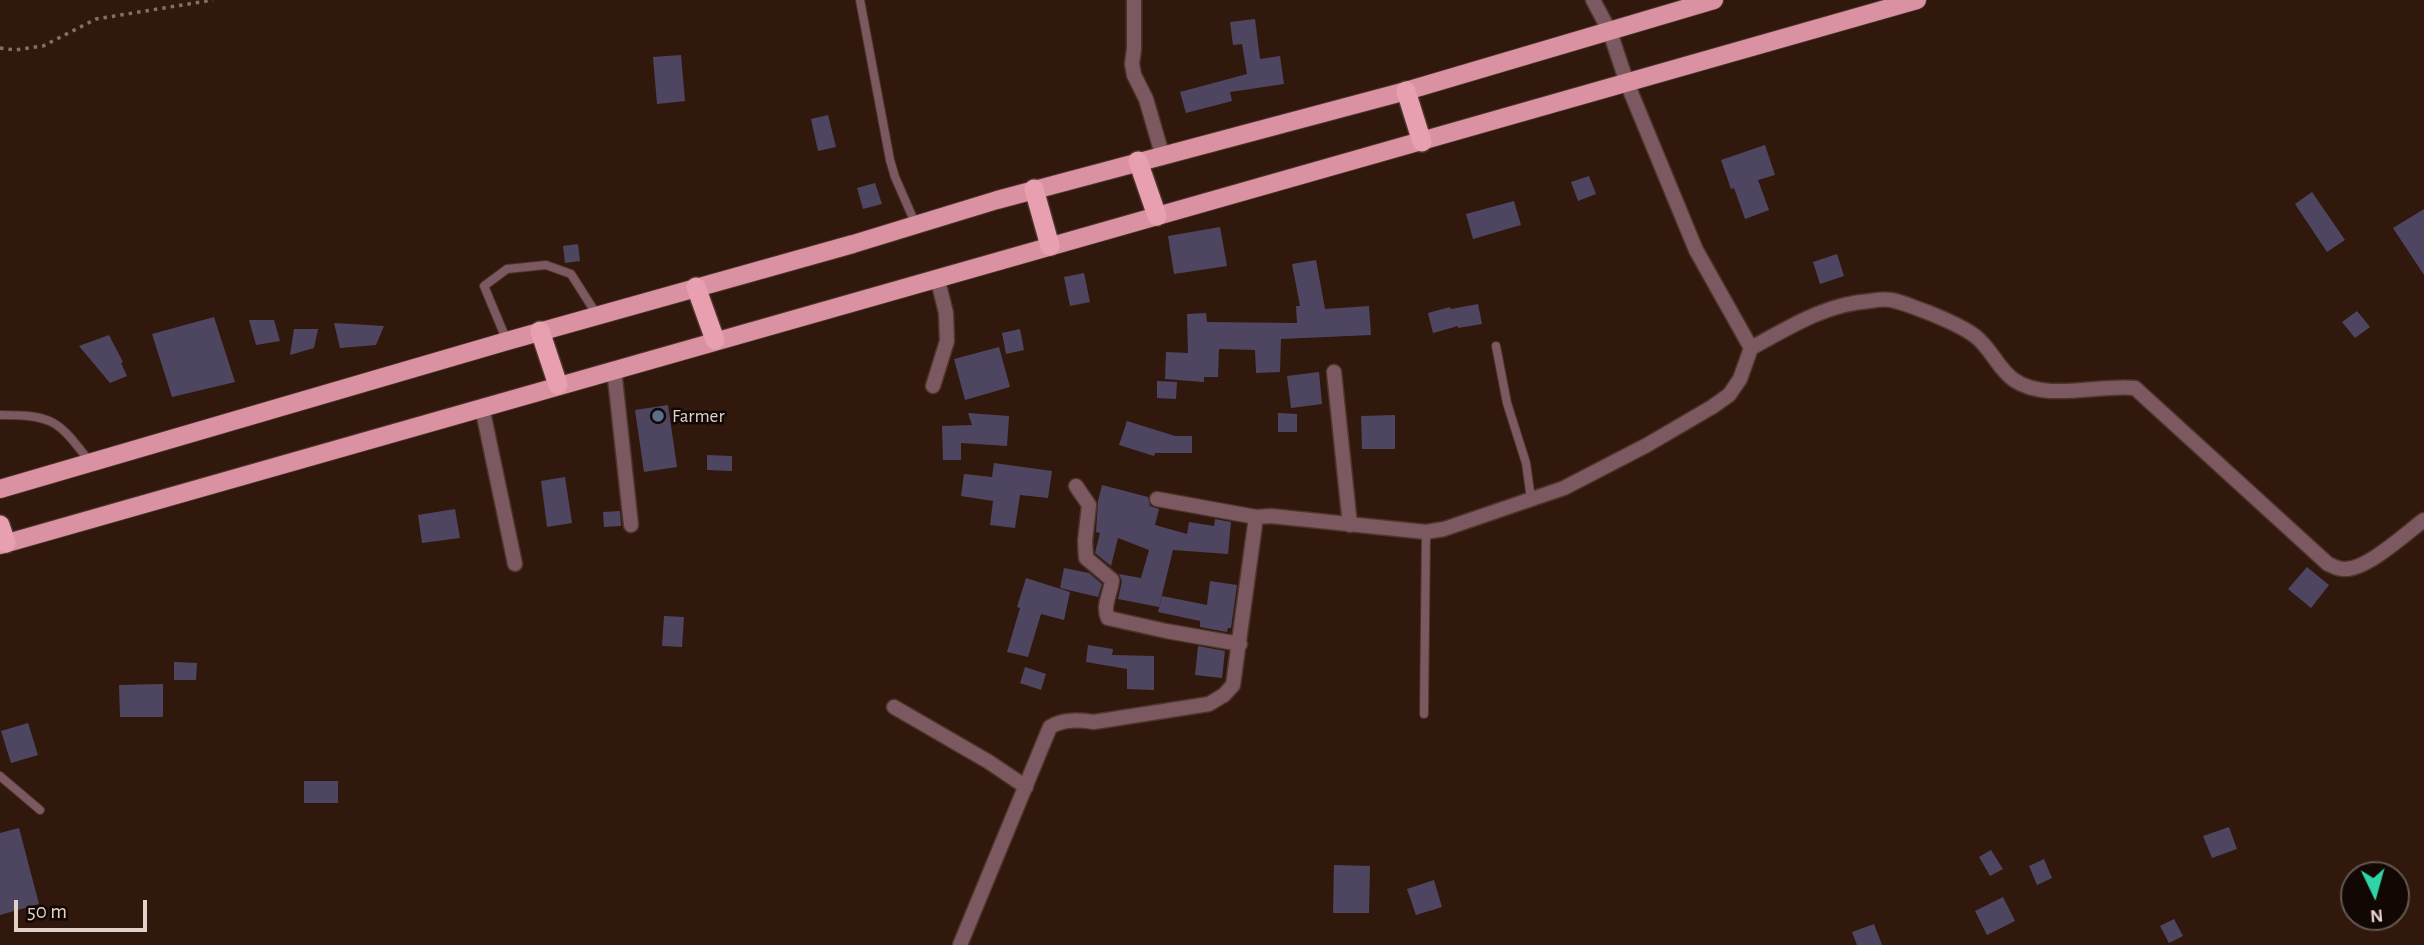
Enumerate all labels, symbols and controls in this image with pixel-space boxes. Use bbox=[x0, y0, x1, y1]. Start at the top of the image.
place label: Farmer bbox=[672, 405, 725, 427]
marker: Farmer bbox=[650, 408, 666, 424]
north arrow bbox=[2340, 861, 2410, 931]
scale bar bbox=[18, 886, 150, 930]
text: 50 m bbox=[27, 901, 67, 922]
text: N bbox=[2369, 905, 2384, 925]

